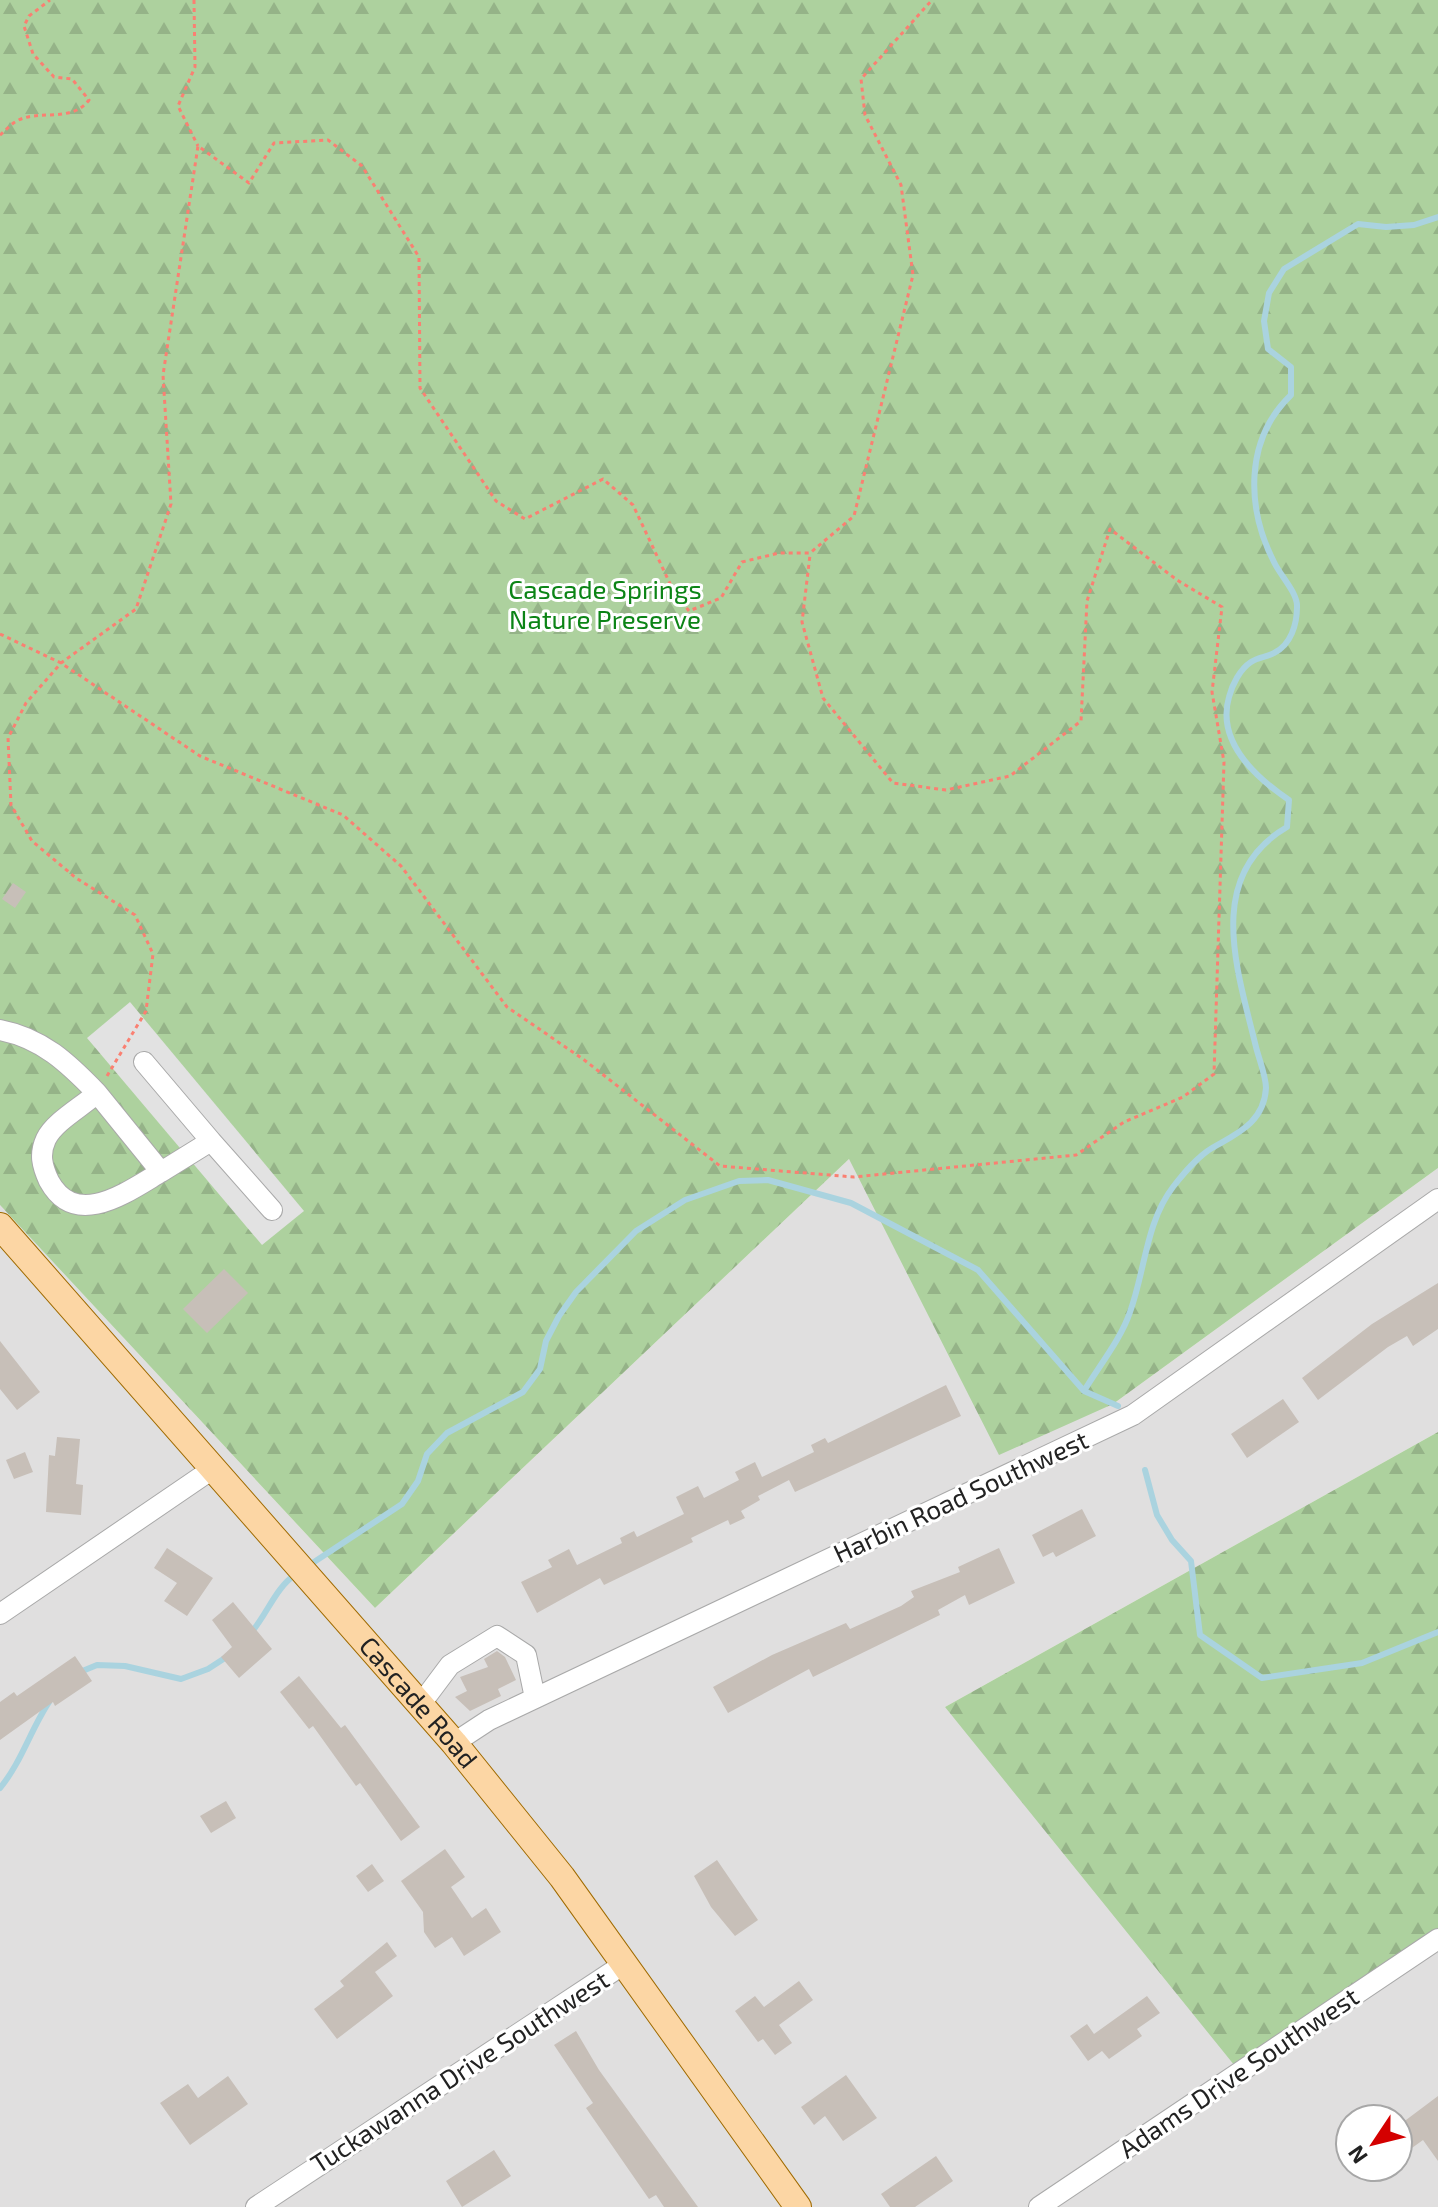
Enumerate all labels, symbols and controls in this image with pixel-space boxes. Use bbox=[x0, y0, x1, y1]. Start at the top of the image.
park label: Cascade Springs Nature Preserve bbox=[508, 573, 702, 634]
street label: Harbin Road Southwest bbox=[828, 1423, 1093, 1568]
street label: Cascade Road bbox=[354, 1630, 485, 1774]
street label: Tuckawanna Drive Southwest bbox=[304, 1963, 614, 2179]
street label: Adams Drive Southwest bbox=[1112, 1980, 1364, 2164]
north arrow bbox=[1334, 2103, 1414, 2183]
text: N bbox=[1342, 2141, 1372, 2169]

